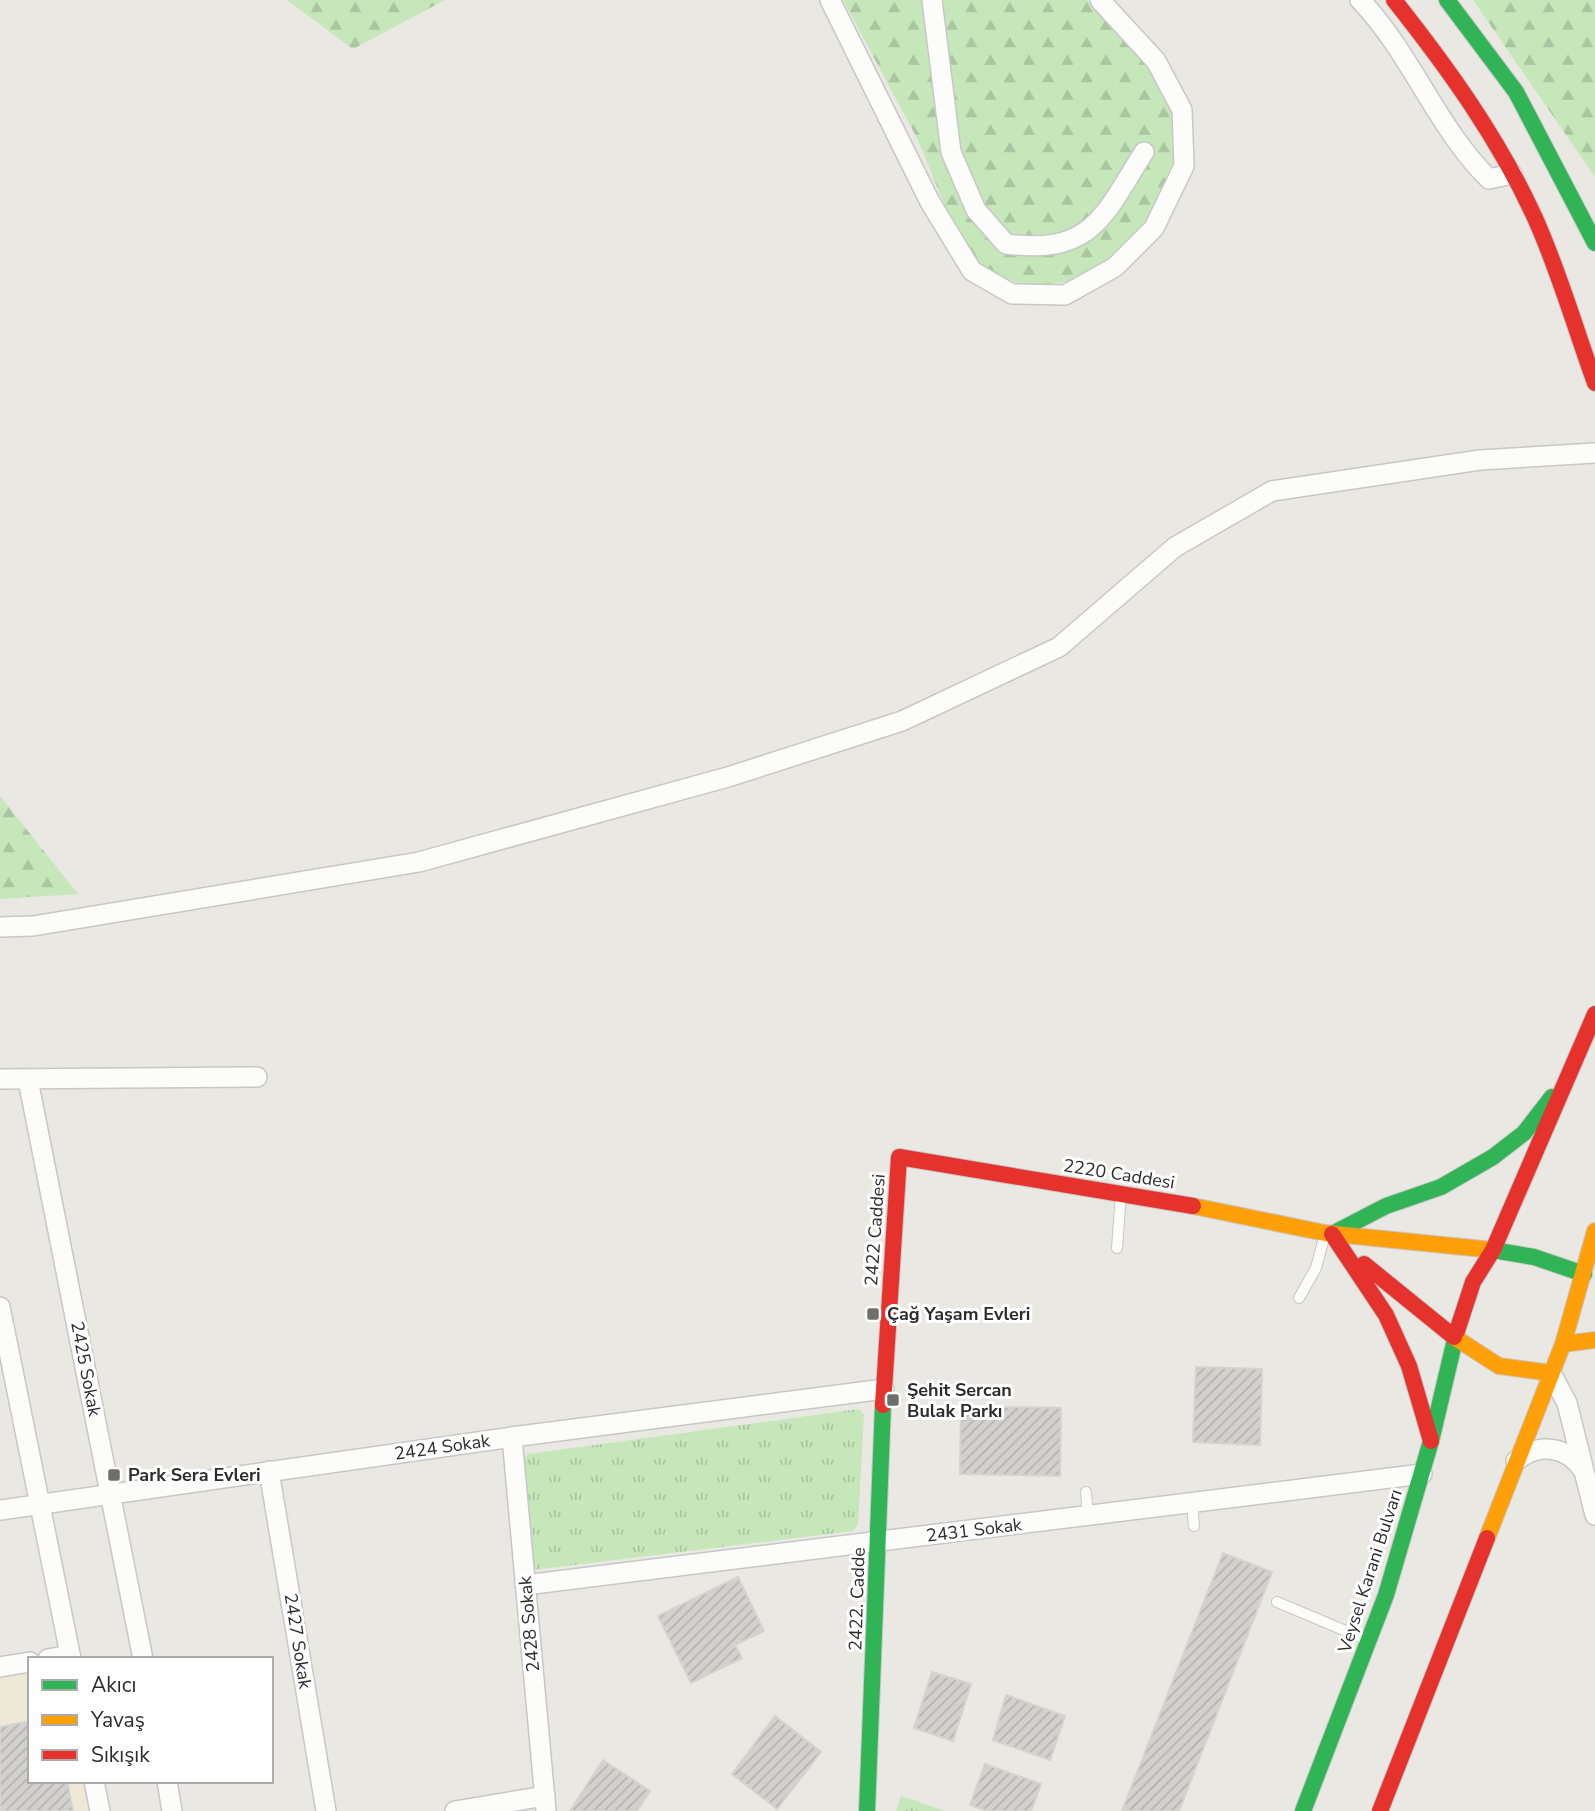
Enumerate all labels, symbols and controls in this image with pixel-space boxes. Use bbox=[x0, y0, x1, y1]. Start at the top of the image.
street label: 2220 Caddesi bbox=[1062, 1153, 1176, 1195]
street label: 2422 Caddesi bbox=[859, 1173, 891, 1287]
place label: Çağ Yaşam Evleri bbox=[887, 1302, 1030, 1326]
marker: Çağ Yaşam Evleri bbox=[865, 1306, 881, 1322]
street label: 2425 Sokak bbox=[65, 1319, 107, 1420]
place label: Şehit Sercan Bulak Parkı bbox=[907, 1378, 1012, 1423]
marker: Şehit Sercan Bulak Parkı bbox=[885, 1392, 901, 1408]
street label: 2424 Sokak bbox=[393, 1428, 492, 1466]
place label: Park Sera Evleri bbox=[128, 1463, 261, 1487]
marker: Park Sera Evleri bbox=[106, 1467, 122, 1483]
street label: Veysel Karani Bulvarı bbox=[1332, 1486, 1408, 1657]
street label: 2431 Sokak bbox=[925, 1512, 1024, 1548]
street label: 2422. Cadde bbox=[843, 1547, 871, 1651]
street label: 2428 Sokak bbox=[513, 1574, 545, 1673]
street label: 2427 Sokak bbox=[279, 1592, 318, 1691]
legend bbox=[28, 1657, 273, 1783]
text: Akıcı bbox=[91, 1671, 136, 1699]
text: Yavaş bbox=[90, 1706, 145, 1734]
text: Sıkışık bbox=[91, 1741, 150, 1769]

